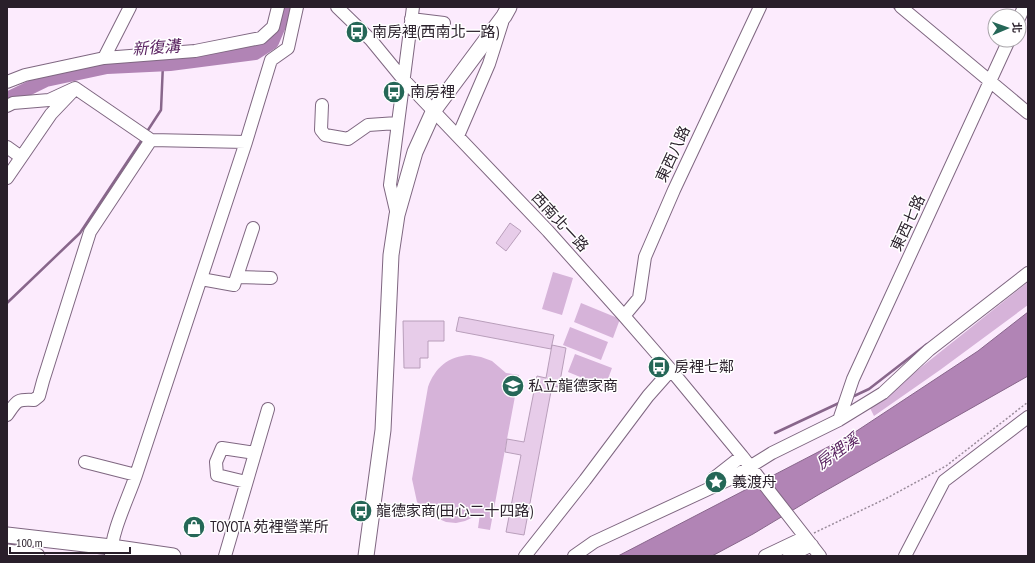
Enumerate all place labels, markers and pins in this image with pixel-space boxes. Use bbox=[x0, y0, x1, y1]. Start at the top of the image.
bus stop icon: 南房裡(西南北一路) bbox=[344, 19, 370, 45]
place label: 南房裡(西南北一路) bbox=[372, 22, 499, 41]
bus stop icon: 南房裡 bbox=[381, 79, 407, 105]
place label: 南房裡 bbox=[410, 82, 455, 101]
bus stop icon: 房裡七鄰 bbox=[646, 354, 672, 380]
place label: 房裡七鄰 bbox=[674, 357, 734, 376]
school or university icon: 私立龍德家商 bbox=[500, 373, 526, 399]
place label: 私立龍德家商 bbox=[528, 376, 618, 395]
place icon: 義渡舟 bbox=[703, 469, 729, 495]
place label: 義渡舟 bbox=[732, 472, 777, 491]
bus stop icon: 龍德家商(田心二十四路) bbox=[348, 498, 374, 524]
place label: 龍德家商(田心二十四路) bbox=[376, 501, 533, 520]
shop icon: TOYOTA 苑裡營業所 bbox=[181, 514, 207, 540]
place label: TOYOTA 苑裡營業所 bbox=[210, 517, 329, 536]

